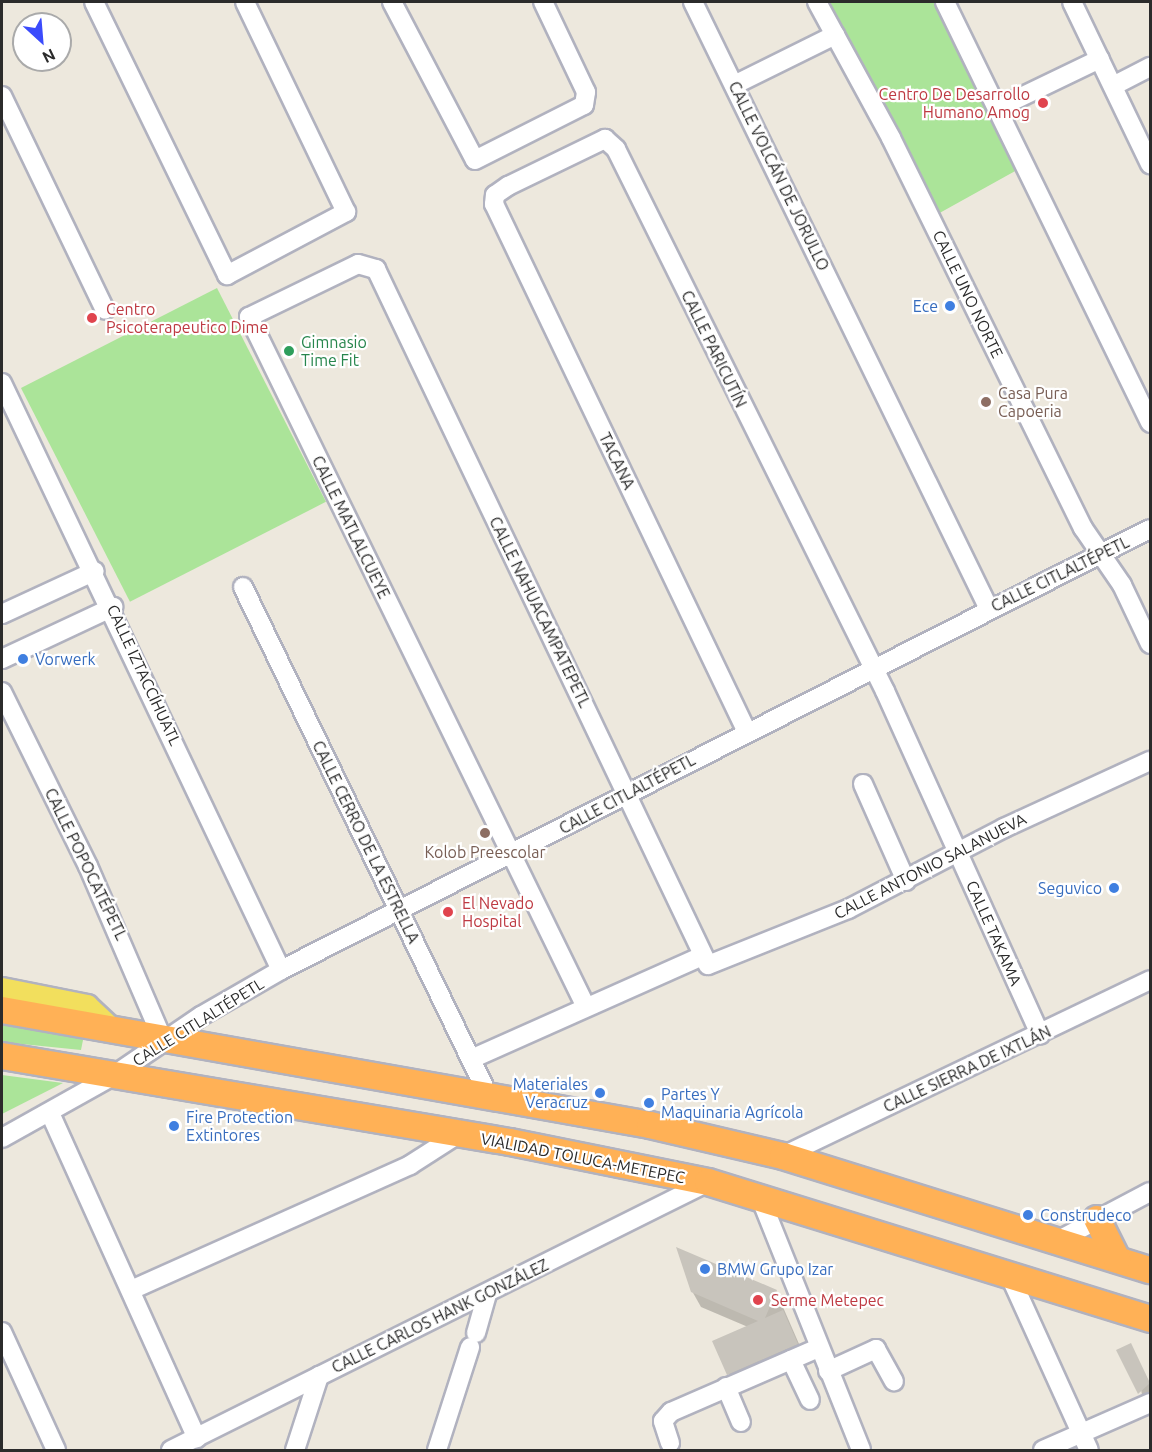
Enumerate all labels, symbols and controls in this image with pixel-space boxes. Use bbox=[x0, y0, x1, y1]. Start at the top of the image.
north arrow bbox=[12, 12, 72, 72]
text: N bbox=[40, 46, 58, 67]
street label: CALLE VOLCÁN DE JORULLO bbox=[725, 78, 833, 274]
place label: Centro De Desarrollo Humano Amog bbox=[879, 84, 1030, 122]
marker: Centro De Desarrollo Humano Amog bbox=[1034, 94, 1052, 112]
street label: CALLE UNO NORTE bbox=[929, 227, 1007, 361]
street label: CALLE PARICUTÍN bbox=[677, 287, 751, 411]
place label: Ece bbox=[913, 296, 938, 316]
place label: Centro Psicoterapeutico Dime bbox=[106, 299, 268, 337]
marker: Ece bbox=[943, 299, 957, 313]
marker: Centro Psicoterapeutico Dime bbox=[83, 309, 101, 327]
place label: Gimnasio Time Fit bbox=[301, 332, 367, 370]
marker: Gimnasio Time Fit bbox=[282, 344, 296, 358]
place label: Casa Pura Capoeria bbox=[998, 383, 1068, 421]
marker: Casa Pura Capoeria bbox=[979, 395, 993, 409]
street label: TACANA bbox=[595, 430, 639, 492]
street label: CALLE MATLALCUEYE bbox=[308, 452, 394, 602]
street label: CALLE NAHUACAMPATEPETL bbox=[485, 513, 595, 711]
street label: CALLE CITLALTÉPETL bbox=[988, 532, 1132, 616]
street label: CALLE IZTACCÍHUATL bbox=[103, 602, 185, 748]
place label: Vorwerk bbox=[35, 649, 96, 669]
marker: Vorwerk bbox=[16, 652, 30, 666]
street label: CALLE CERRO DE LA ESTRELLA bbox=[308, 737, 424, 947]
street label: CALLE CITLALTÉPETL bbox=[556, 750, 698, 838]
street label: CALLE POPOCATÉPETL bbox=[41, 785, 131, 943]
street label: CALLE ANTONIO SALANUEVA bbox=[831, 809, 1029, 923]
marker: Kolob Preescolar bbox=[478, 826, 492, 840]
place label: Kolob Preescolar bbox=[425, 842, 545, 862]
street label: CALLE TAKAMA bbox=[962, 878, 1026, 988]
place label: Seguvico bbox=[1038, 878, 1102, 898]
marker: Seguvico bbox=[1107, 881, 1121, 895]
place label: El Nevado Hospital bbox=[462, 893, 534, 931]
marker: El Nevado Hospital bbox=[439, 903, 457, 921]
street label: CALLE CITLALTÉPETL bbox=[129, 974, 267, 1070]
street label: CALLE SIERRA DE IXTLÁN bbox=[880, 1022, 1054, 1116]
place label: Materiales Veracruz bbox=[513, 1074, 588, 1112]
place label: Partes Y Maquinaria Agrícola bbox=[661, 1084, 803, 1122]
marker: Materiales Veracruz bbox=[593, 1086, 607, 1100]
marker: Partes Y Maquinaria Agrícola bbox=[642, 1096, 656, 1110]
place label: Fire Protection Extintores bbox=[186, 1107, 293, 1145]
marker: Fire Protection Extintores bbox=[167, 1119, 181, 1133]
street label: VIALIDAD TOLUCA-METEPEC bbox=[479, 1129, 687, 1187]
place label: Construdeco bbox=[1040, 1205, 1132, 1225]
marker: Construdeco bbox=[1021, 1208, 1035, 1222]
street label: CALLE CARLOS HANK GONZÁLEZ bbox=[328, 1255, 552, 1377]
place label: BMW Grupo Izar bbox=[717, 1259, 833, 1279]
marker: BMW Grupo Izar bbox=[698, 1262, 712, 1276]
place label: Serme Metepec bbox=[771, 1290, 884, 1310]
marker: Serme Metepec bbox=[749, 1291, 767, 1309]

